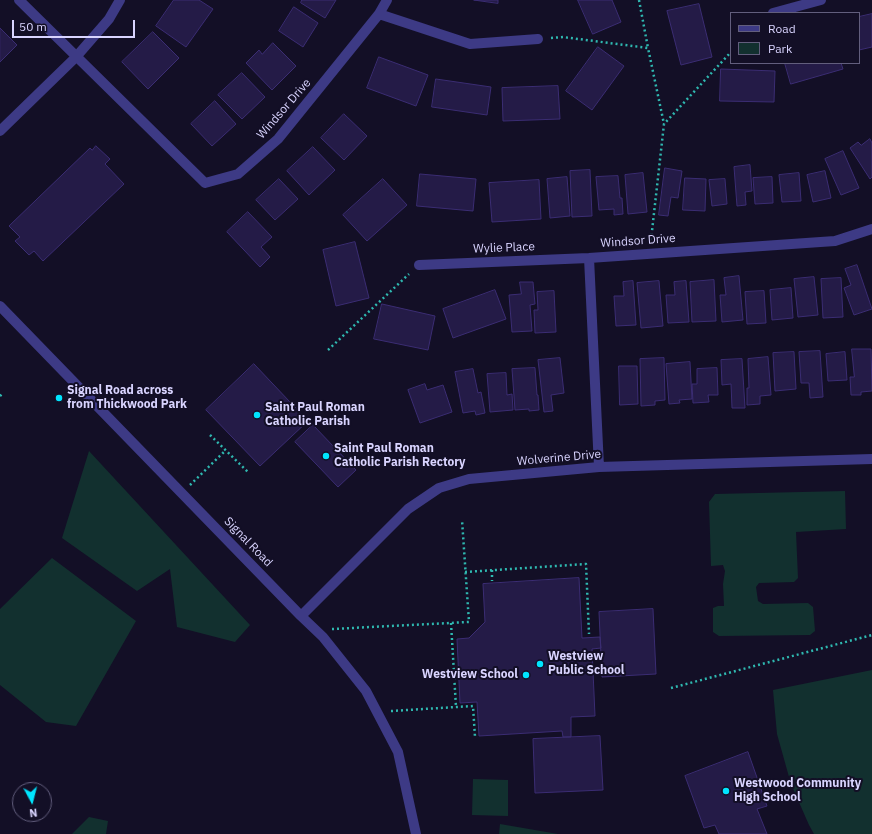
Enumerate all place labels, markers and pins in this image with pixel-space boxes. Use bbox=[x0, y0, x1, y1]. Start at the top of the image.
place label: Signal Road across from Thickwood Park bbox=[67, 384, 187, 412]
marker: Signal Road across from Thickwood Park bbox=[54, 393, 64, 403]
place label: Saint Paul Roman Catholic Parish bbox=[265, 401, 365, 429]
marker: Saint Paul Roman Catholic Parish bbox=[252, 410, 262, 420]
place label: Saint Paul Roman Catholic Parish Rectory bbox=[334, 442, 466, 470]
marker: Saint Paul Roman Catholic Parish Rectory bbox=[321, 451, 331, 461]
place label: Westview Public School bbox=[548, 650, 624, 678]
marker: Westview Public School bbox=[535, 659, 545, 669]
place label: Westview School bbox=[422, 668, 518, 682]
marker: Westview School bbox=[521, 670, 531, 680]
place label: Westwood Community High School bbox=[734, 777, 861, 805]
marker: Westwood Community High School bbox=[721, 786, 731, 796]

